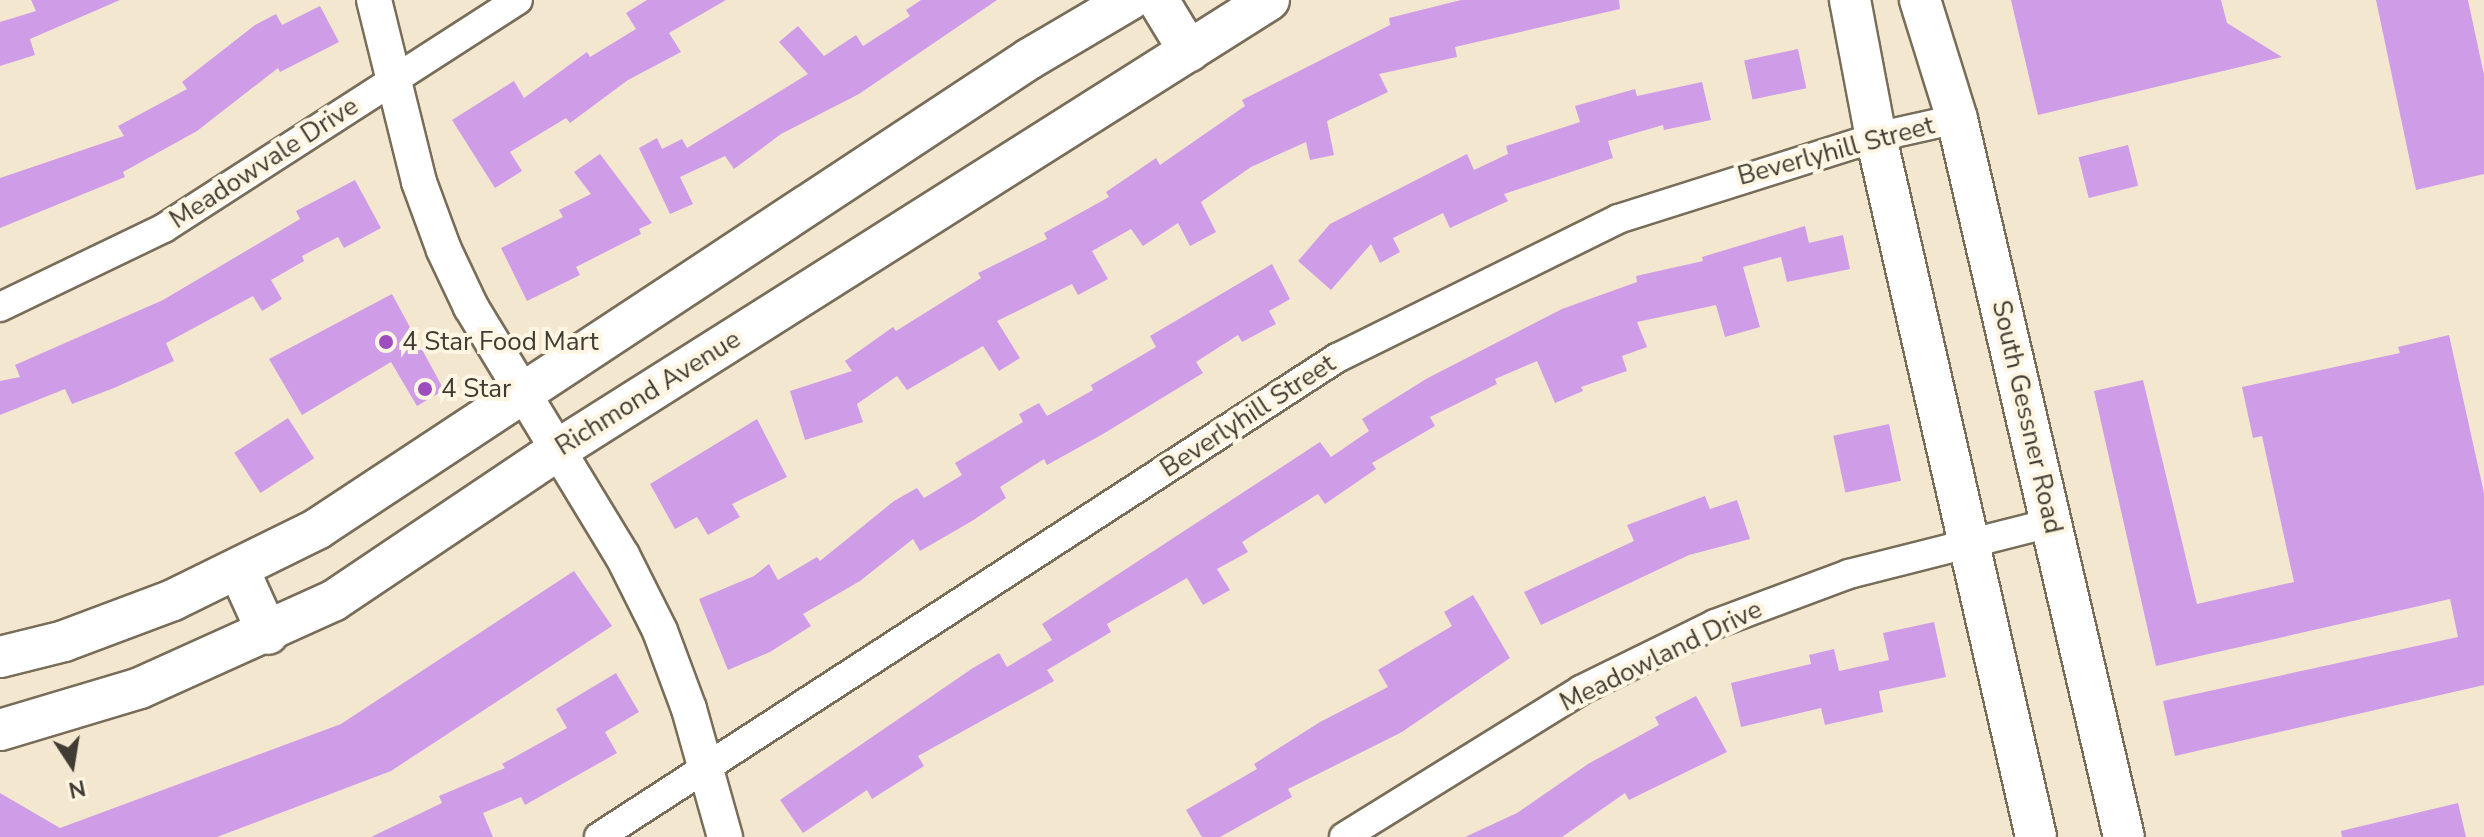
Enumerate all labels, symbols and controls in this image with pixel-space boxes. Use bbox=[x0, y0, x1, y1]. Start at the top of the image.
street label: Meadowvale Drive bbox=[164, 90, 364, 236]
street label: Beverlyhill Street bbox=[1734, 110, 1938, 192]
street label: South Gessner Road bbox=[1985, 297, 2069, 537]
street label: Richmond Avenue bbox=[550, 324, 746, 462]
place label: 4 Star Food Mart bbox=[402, 326, 599, 358]
marker: 4 Star Food Mart bbox=[377, 333, 395, 351]
street label: Beverlyhill Street bbox=[1155, 348, 1341, 484]
place label: 4 Star bbox=[441, 373, 511, 405]
marker: 4 Star bbox=[416, 380, 434, 398]
street label: Meadowland Drive bbox=[1555, 594, 1767, 718]
north arrow bbox=[32, 725, 112, 805]
text: N bbox=[66, 772, 88, 805]

